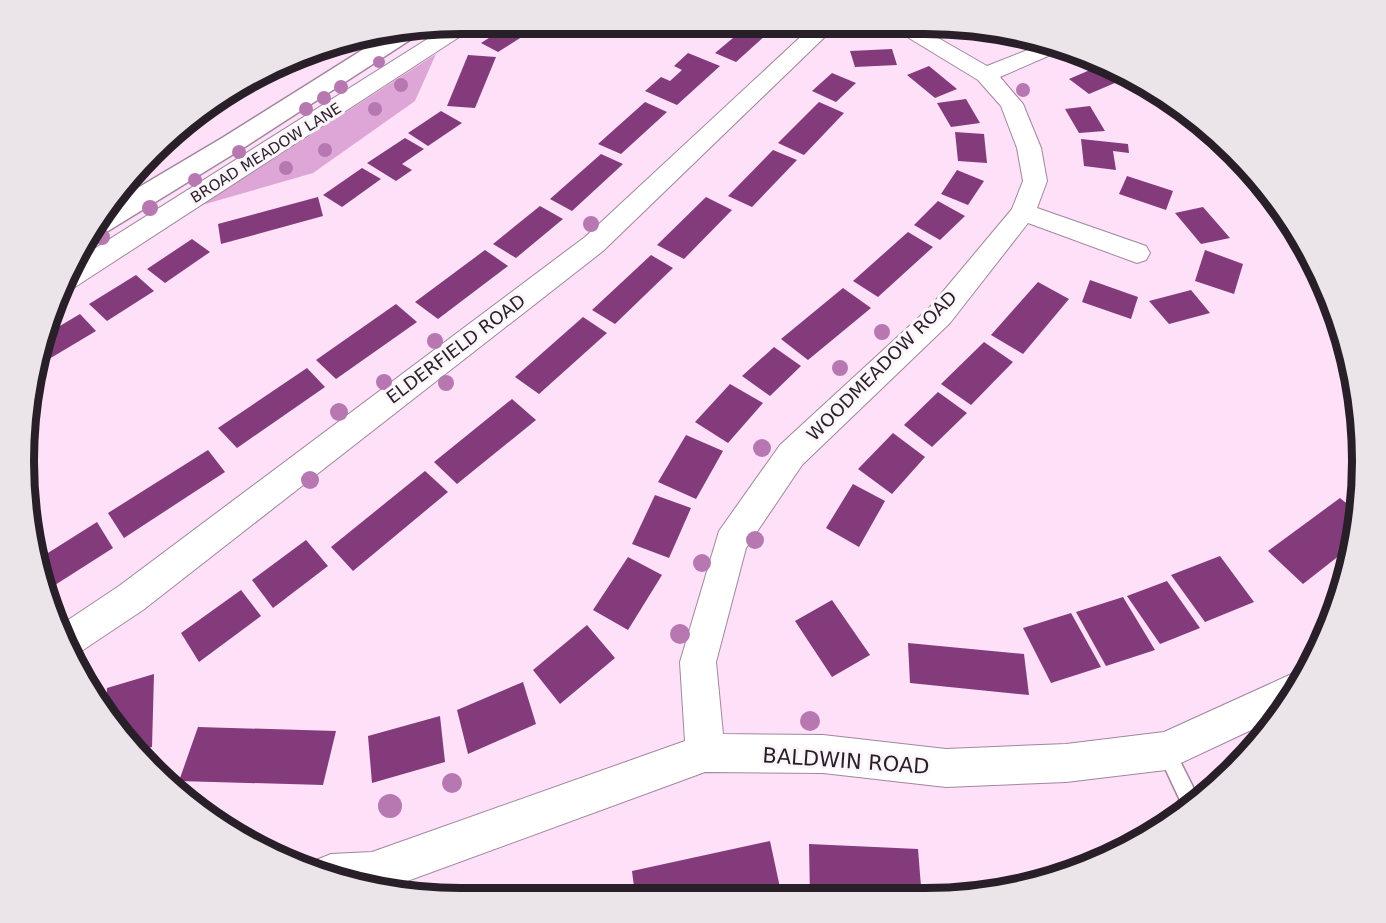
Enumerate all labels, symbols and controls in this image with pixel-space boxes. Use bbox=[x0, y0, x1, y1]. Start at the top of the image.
street label: BROAD MEADOW LANE bbox=[187, 99, 345, 207]
street label: WOODMEADOW ROAD bbox=[802, 286, 961, 445]
street label: ELDERFIELD ROAD bbox=[382, 290, 529, 408]
street label: BALDWIN ROAD bbox=[762, 743, 930, 779]

